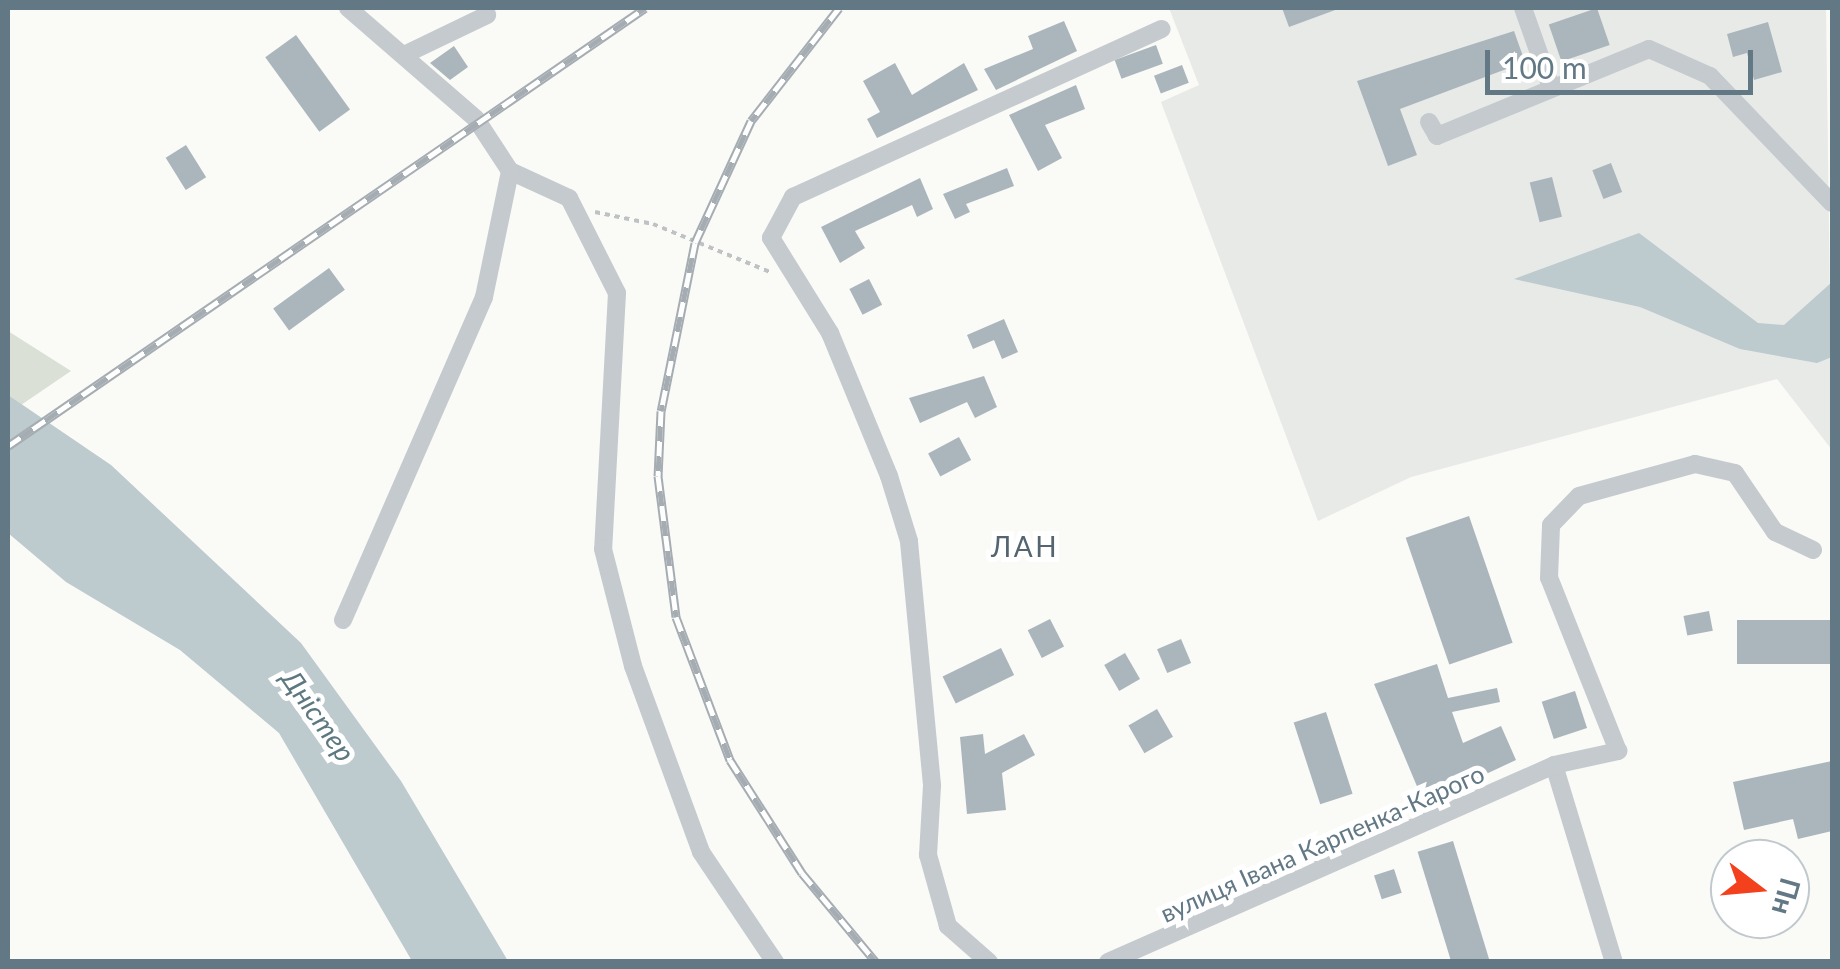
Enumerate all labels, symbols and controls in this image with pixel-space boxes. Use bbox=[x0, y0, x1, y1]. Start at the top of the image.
scale bar bbox=[1490, 30, 1758, 92]
text: 100 m bbox=[1502, 49, 1587, 85]
district label: ЛАН bbox=[991, 529, 1059, 563]
water label: Дністер bbox=[275, 663, 363, 767]
street label: вулиця Івана Карпенка-Карого bbox=[1155, 758, 1489, 928]
north arrow bbox=[1710, 839, 1810, 939]
text: Пн bbox=[1766, 874, 1808, 919]

